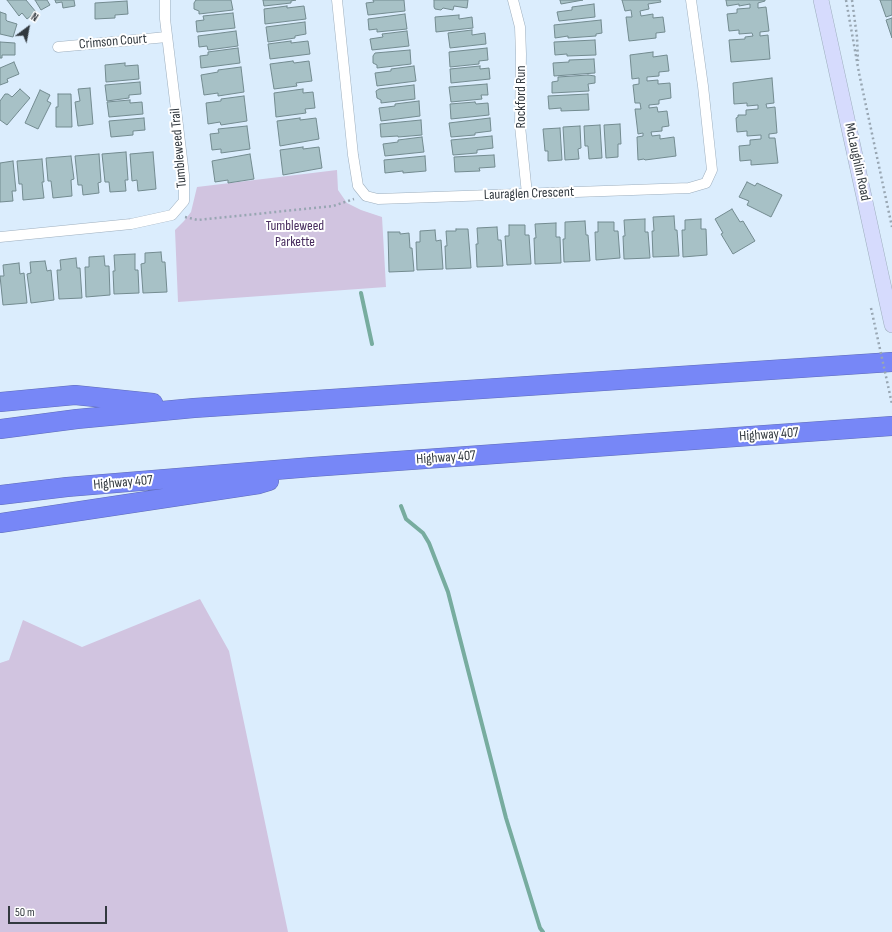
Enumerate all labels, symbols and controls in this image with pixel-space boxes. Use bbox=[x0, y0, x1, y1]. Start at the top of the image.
north arrow bbox=[8, 8, 48, 48]
text: N bbox=[29, 10, 41, 24]
street label: Crimson Court bbox=[78, 31, 148, 53]
street label: Rockford Run bbox=[513, 66, 529, 128]
street label: Tumbleweed Trail bbox=[167, 108, 191, 188]
street label: McLaughlin Road bbox=[841, 122, 873, 202]
street label: Lauraglen Crescent bbox=[484, 184, 574, 204]
park label: Tumbleweed Parkette bbox=[266, 218, 324, 250]
street label: Highway 407 bbox=[739, 425, 799, 445]
street label: Highway 407 bbox=[416, 448, 476, 468]
street label: Highway 407 bbox=[93, 472, 153, 494]
scale bar bbox=[10, 898, 109, 924]
text: 50 m bbox=[15, 905, 35, 920]

